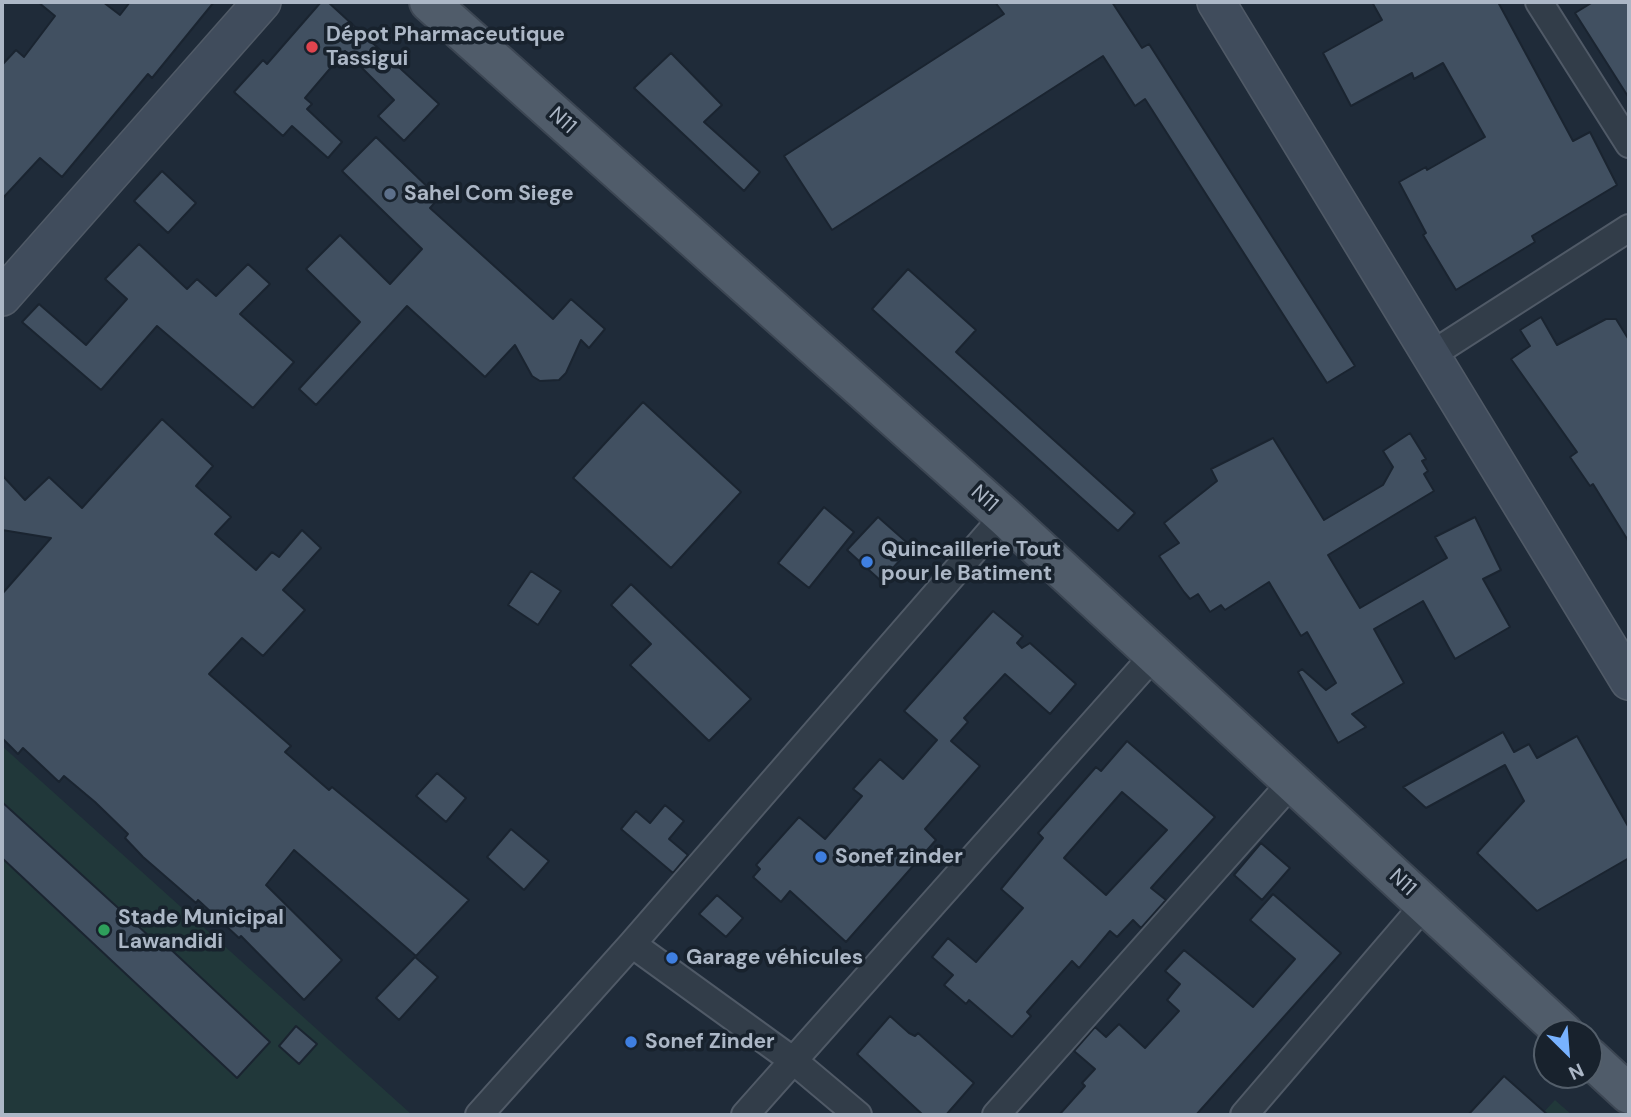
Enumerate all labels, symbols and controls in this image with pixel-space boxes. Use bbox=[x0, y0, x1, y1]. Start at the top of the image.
place label: Dépot Pharmaceutique Tassigui bbox=[326, 22, 565, 72]
marker: Dépot Pharmaceutique Tassigui bbox=[304, 39, 320, 55]
street label: N11 bbox=[543, 102, 581, 140]
place label: Sahel Com Siege bbox=[404, 181, 574, 207]
marker: Sahel Com Siege bbox=[382, 186, 398, 202]
street label: N11 bbox=[965, 480, 1003, 518]
place label: Quincaillerie Tout pour le Batiment bbox=[881, 537, 1061, 587]
marker: Quincaillerie Tout pour le Batiment bbox=[859, 554, 875, 570]
place label: Sonef zinder bbox=[835, 844, 963, 870]
marker: Sonef zinder bbox=[813, 849, 829, 865]
street label: N11 bbox=[1383, 864, 1421, 902]
place label: Stade Municipal Lawandidi bbox=[118, 905, 284, 955]
marker: Stade Municipal Lawandidi bbox=[96, 922, 112, 938]
place label: Garage véhicules bbox=[686, 945, 863, 971]
marker: Garage véhicules bbox=[664, 950, 680, 966]
north arrow bbox=[1533, 1019, 1603, 1089]
place label: Sonef Zinder bbox=[645, 1029, 775, 1055]
marker: Sonef Zinder bbox=[623, 1034, 639, 1050]
text: N bbox=[1565, 1057, 1588, 1086]

